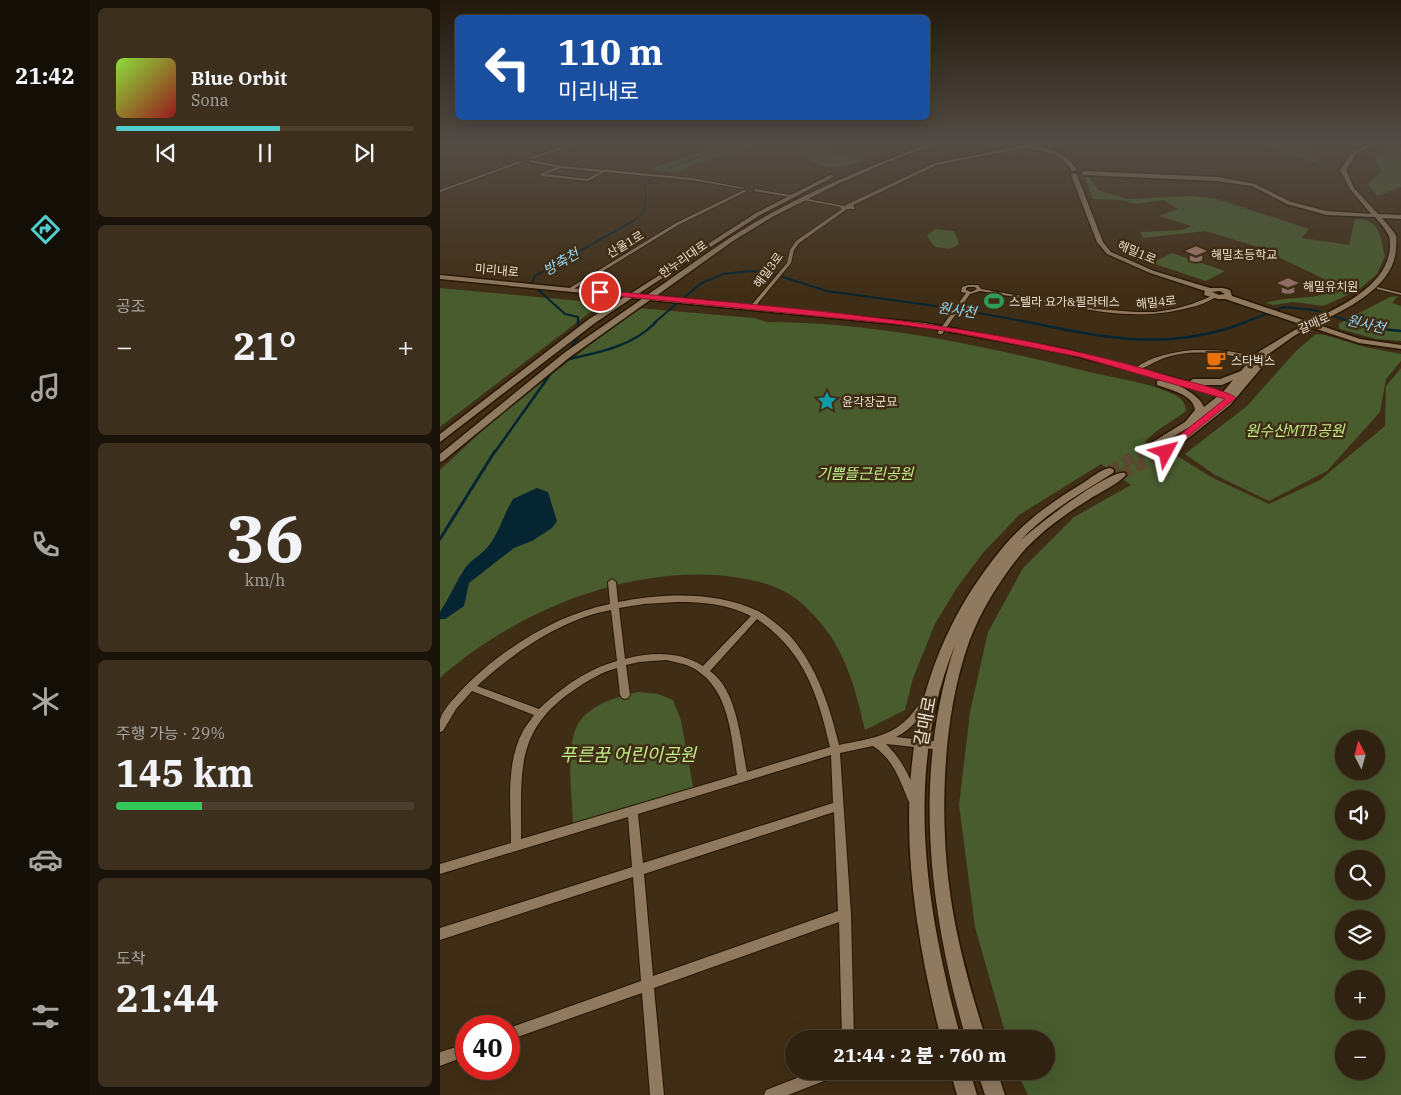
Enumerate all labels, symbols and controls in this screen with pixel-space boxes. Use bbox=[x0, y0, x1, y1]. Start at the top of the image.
text: 110 m bbox=[558, 29, 663, 75]
icon: left bbox=[475, 35, 540, 100]
text: 21:42 bbox=[15, 61, 75, 90]
text: Blue Orbit bbox=[191, 66, 287, 90]
text: 미리내로 bbox=[558, 76, 639, 105]
text: Sona bbox=[191, 90, 228, 110]
icon: previous bbox=[152, 139, 180, 167]
icon: pause bbox=[251, 139, 279, 167]
icon: next bbox=[350, 139, 378, 167]
icon: directions bbox=[28, 212, 63, 247]
street label: 산울1로 bbox=[604, 227, 646, 261]
street label: 한누리대로 bbox=[656, 237, 710, 281]
street label: 해밀1로 bbox=[1116, 237, 1158, 267]
school or university icon: 해밀초등학교 bbox=[1185, 243, 1207, 265]
water label: 방축천 bbox=[540, 244, 583, 279]
place label: 해밀초등학교 bbox=[1211, 247, 1277, 262]
street label: 해밀3로 bbox=[750, 249, 786, 291]
street label: 미리내로 bbox=[474, 261, 520, 279]
pin bbox=[579, 271, 621, 313]
school or university icon: 해밀유치원 bbox=[1277, 275, 1299, 297]
icon: arrive bbox=[586, 278, 614, 306]
place label: 해밀유치원 bbox=[1303, 279, 1358, 294]
sports icon: 스텔라 요가&필라테스 bbox=[983, 290, 1005, 312]
street label: 해밀4로 bbox=[1135, 292, 1177, 312]
place label: 스텔라 요가&필라테스 bbox=[1009, 294, 1120, 309]
text: 공조 bbox=[116, 296, 145, 316]
water label: 원사천 bbox=[937, 298, 978, 322]
street label: 갈매로 bbox=[1296, 309, 1332, 337]
water label: 원사천 bbox=[1345, 311, 1388, 337]
text: 21° bbox=[233, 321, 297, 370]
text: − bbox=[116, 328, 133, 365]
text: + bbox=[397, 328, 414, 365]
cafe icon: 스타벅스 bbox=[1205, 349, 1227, 371]
place label: 스타벅스 bbox=[1231, 353, 1275, 368]
icon: music bbox=[28, 370, 63, 405]
place icon: 윤각장군묘 bbox=[816, 390, 838, 412]
place label: 윤각장군묘 bbox=[842, 394, 897, 409]
park label: 원수산MTB공원 bbox=[1245, 421, 1346, 440]
position arrow bbox=[1139, 425, 1191, 477]
park label: 기쁨뜰근린공원 bbox=[817, 464, 914, 483]
text: 36 bbox=[226, 495, 304, 580]
icon: phone bbox=[28, 527, 63, 562]
text: km/h bbox=[245, 570, 285, 590]
icon: climate bbox=[28, 684, 63, 719]
street label: 갈매로 bbox=[909, 694, 941, 748]
text: 주행 가능 · 29% bbox=[116, 723, 225, 743]
north arrow bbox=[1335, 730, 1385, 780]
map controls bbox=[1335, 730, 1385, 1080]
park label: 푸른꿈 어린이공원 bbox=[560, 743, 698, 766]
text: 145 km bbox=[116, 748, 254, 797]
button: sound bbox=[1335, 790, 1385, 840]
icon: car bbox=[28, 842, 63, 877]
button: search bbox=[1335, 850, 1385, 900]
button: layers bbox=[1335, 910, 1385, 960]
text: 도착 bbox=[116, 948, 145, 968]
button: + bbox=[1335, 970, 1385, 1020]
text: 21:44 bbox=[116, 973, 219, 1022]
icon: filters bbox=[28, 999, 63, 1034]
speed limit sign: 40 bbox=[455, 1015, 520, 1080]
button: − bbox=[1335, 1030, 1385, 1080]
text: 21:44 · 2 분 · 760 m bbox=[834, 1043, 1006, 1067]

